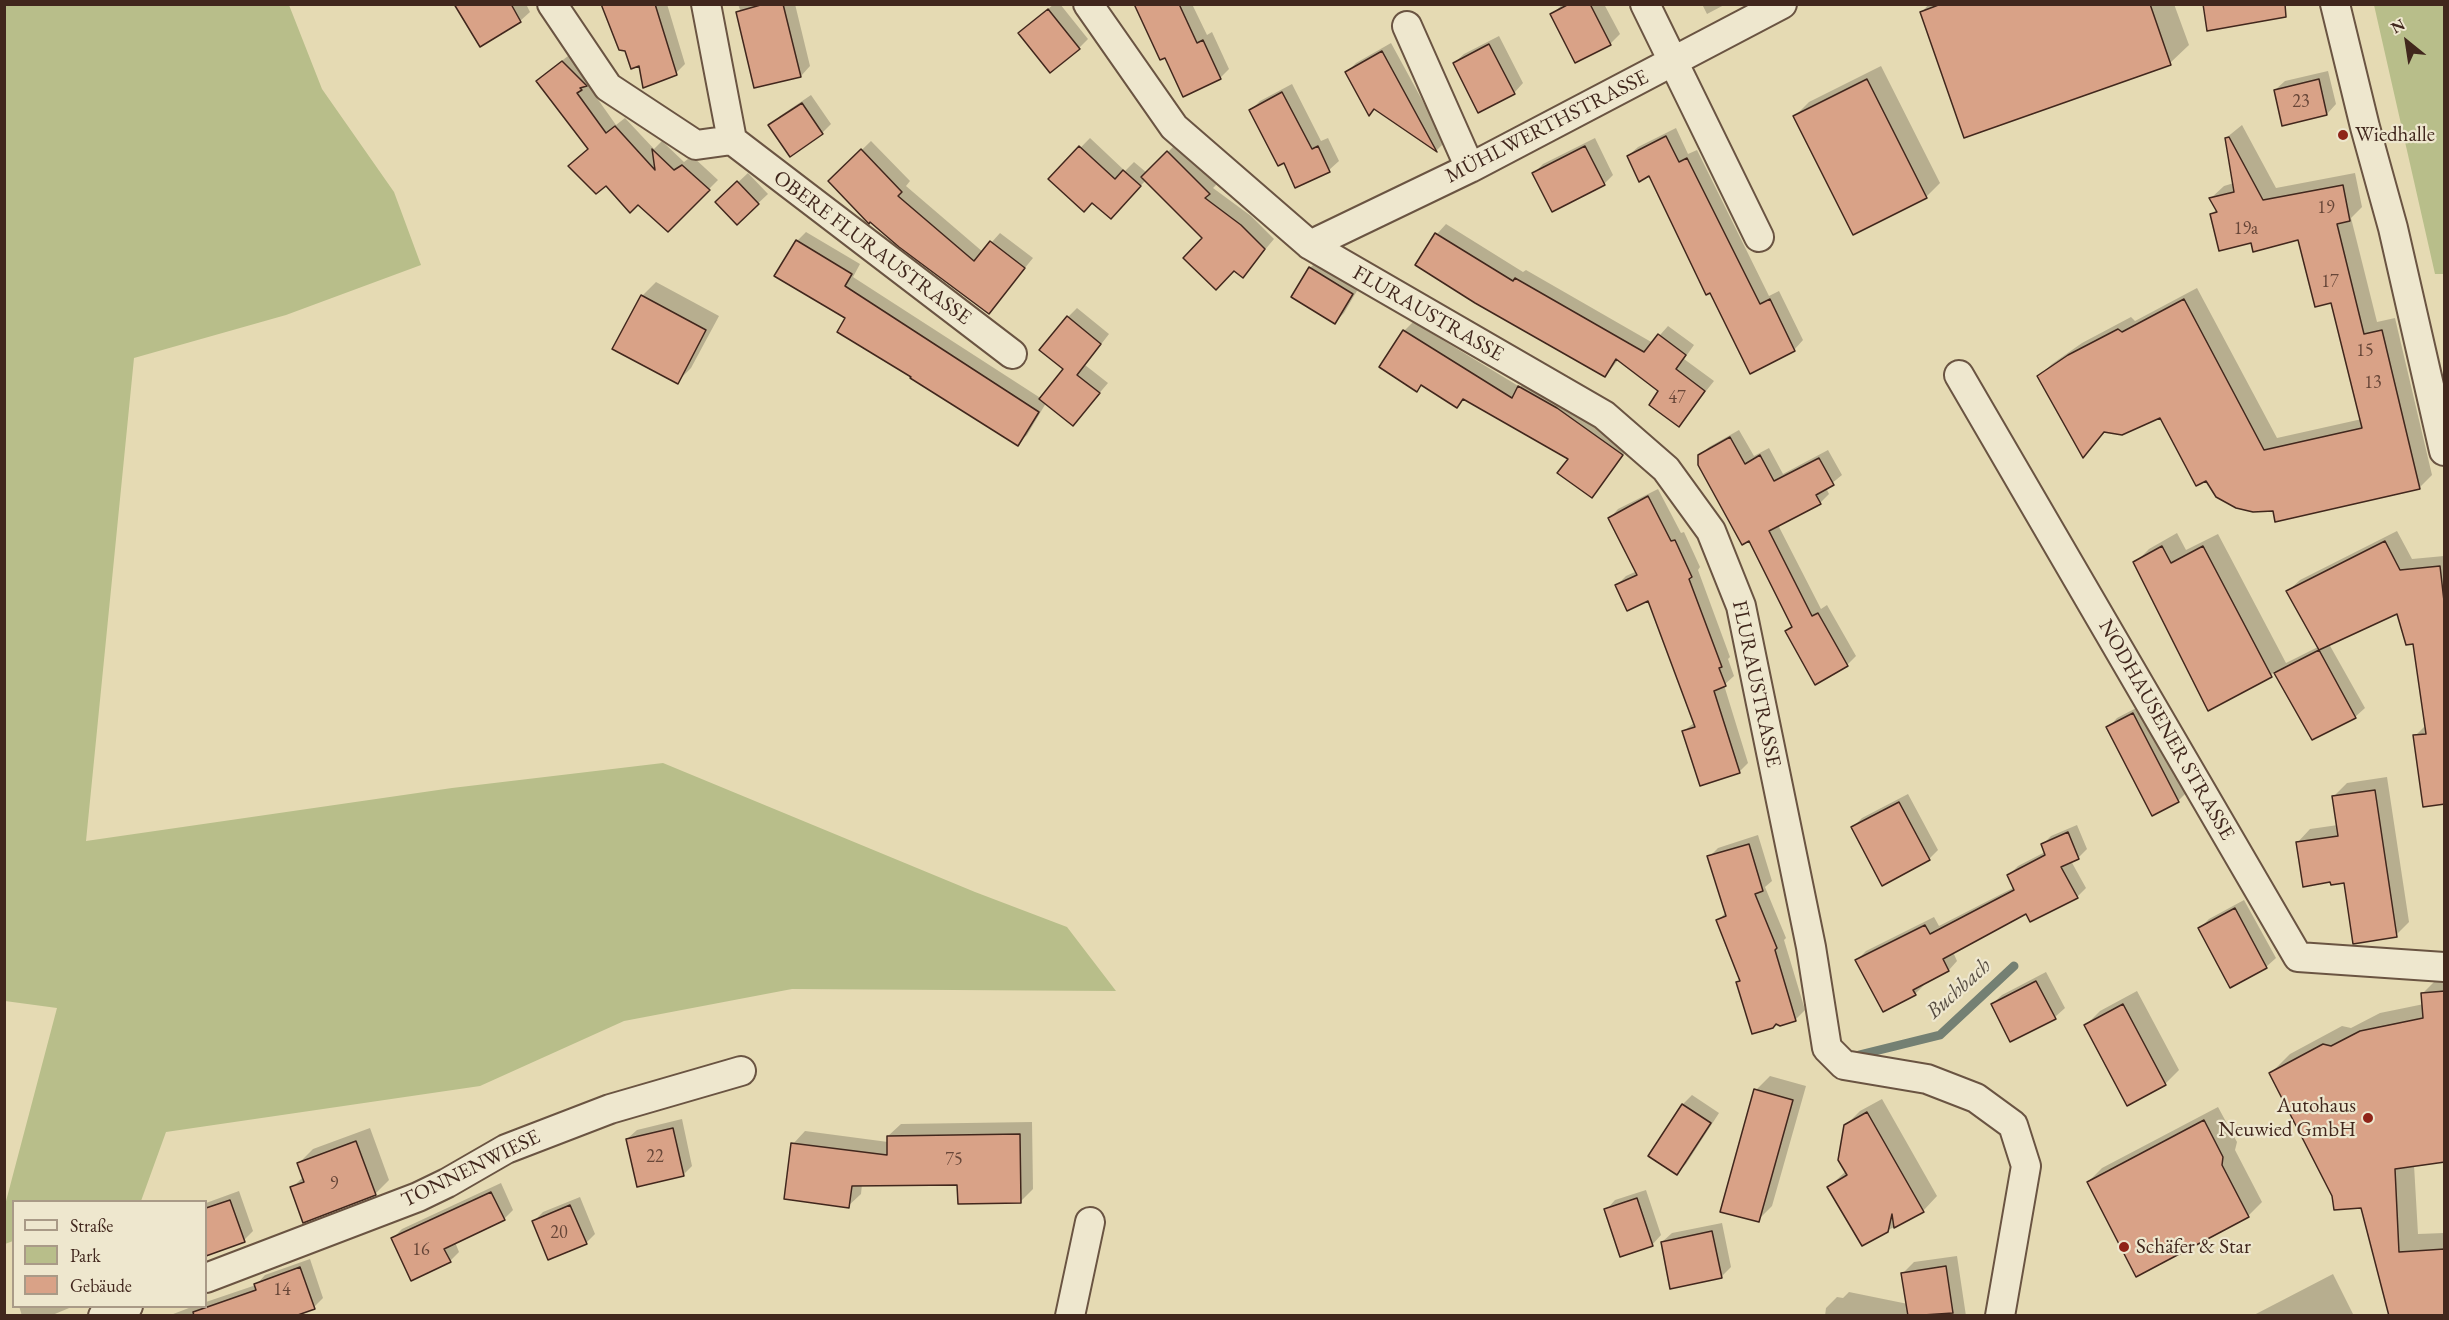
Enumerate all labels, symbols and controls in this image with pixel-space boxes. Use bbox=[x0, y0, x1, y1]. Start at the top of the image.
north arrow bbox=[2377, 12, 2437, 72]
text: N bbox=[2387, 14, 2409, 38]
street label: MÜHLWERTHSTRASSE bbox=[1441, 65, 1653, 189]
house number: 23 bbox=[2292, 91, 2310, 113]
place label: Wiedhalle bbox=[2355, 122, 2435, 148]
marker: Wiedhalle bbox=[2336, 128, 2350, 142]
street label: OBERE FLURAUSTRASSE bbox=[768, 165, 976, 331]
house number: 19 bbox=[2317, 197, 2335, 219]
house number: 19a bbox=[2234, 218, 2258, 240]
street label: FLURAUSTRASSE bbox=[1348, 261, 1508, 367]
house number: 17 bbox=[2321, 271, 2339, 293]
house number: 15 bbox=[2356, 340, 2374, 362]
house number: 13 bbox=[2364, 372, 2382, 394]
house number: 47 bbox=[1668, 387, 1686, 409]
street label: FLURAUSTRASSE bbox=[1726, 598, 1786, 770]
street label: NODHAUSENER STRASSE bbox=[2093, 615, 2239, 845]
water label: Buchbach bbox=[1921, 953, 1997, 1025]
place label: Autohaus Neuwied GmbH bbox=[2218, 1093, 2356, 1143]
marker: Autohaus Neuwied GmbH bbox=[2361, 1111, 2375, 1125]
street label: TONNENWIESE bbox=[398, 1125, 544, 1213]
house number: 22 bbox=[646, 1146, 664, 1168]
house number: 75 bbox=[945, 1149, 963, 1171]
house number: 9 bbox=[330, 1173, 338, 1195]
legend bbox=[12, 1200, 207, 1308]
text: Straße bbox=[70, 1214, 113, 1237]
house number: 20 bbox=[550, 1222, 568, 1244]
place label: Schäfer & Star bbox=[2136, 1234, 2251, 1260]
house number: 16 bbox=[412, 1239, 430, 1261]
marker: Schäfer & Star bbox=[2117, 1240, 2131, 1254]
text: Park bbox=[70, 1244, 101, 1267]
text: Gebäude bbox=[70, 1274, 132, 1297]
house number: 14 bbox=[273, 1279, 291, 1301]

